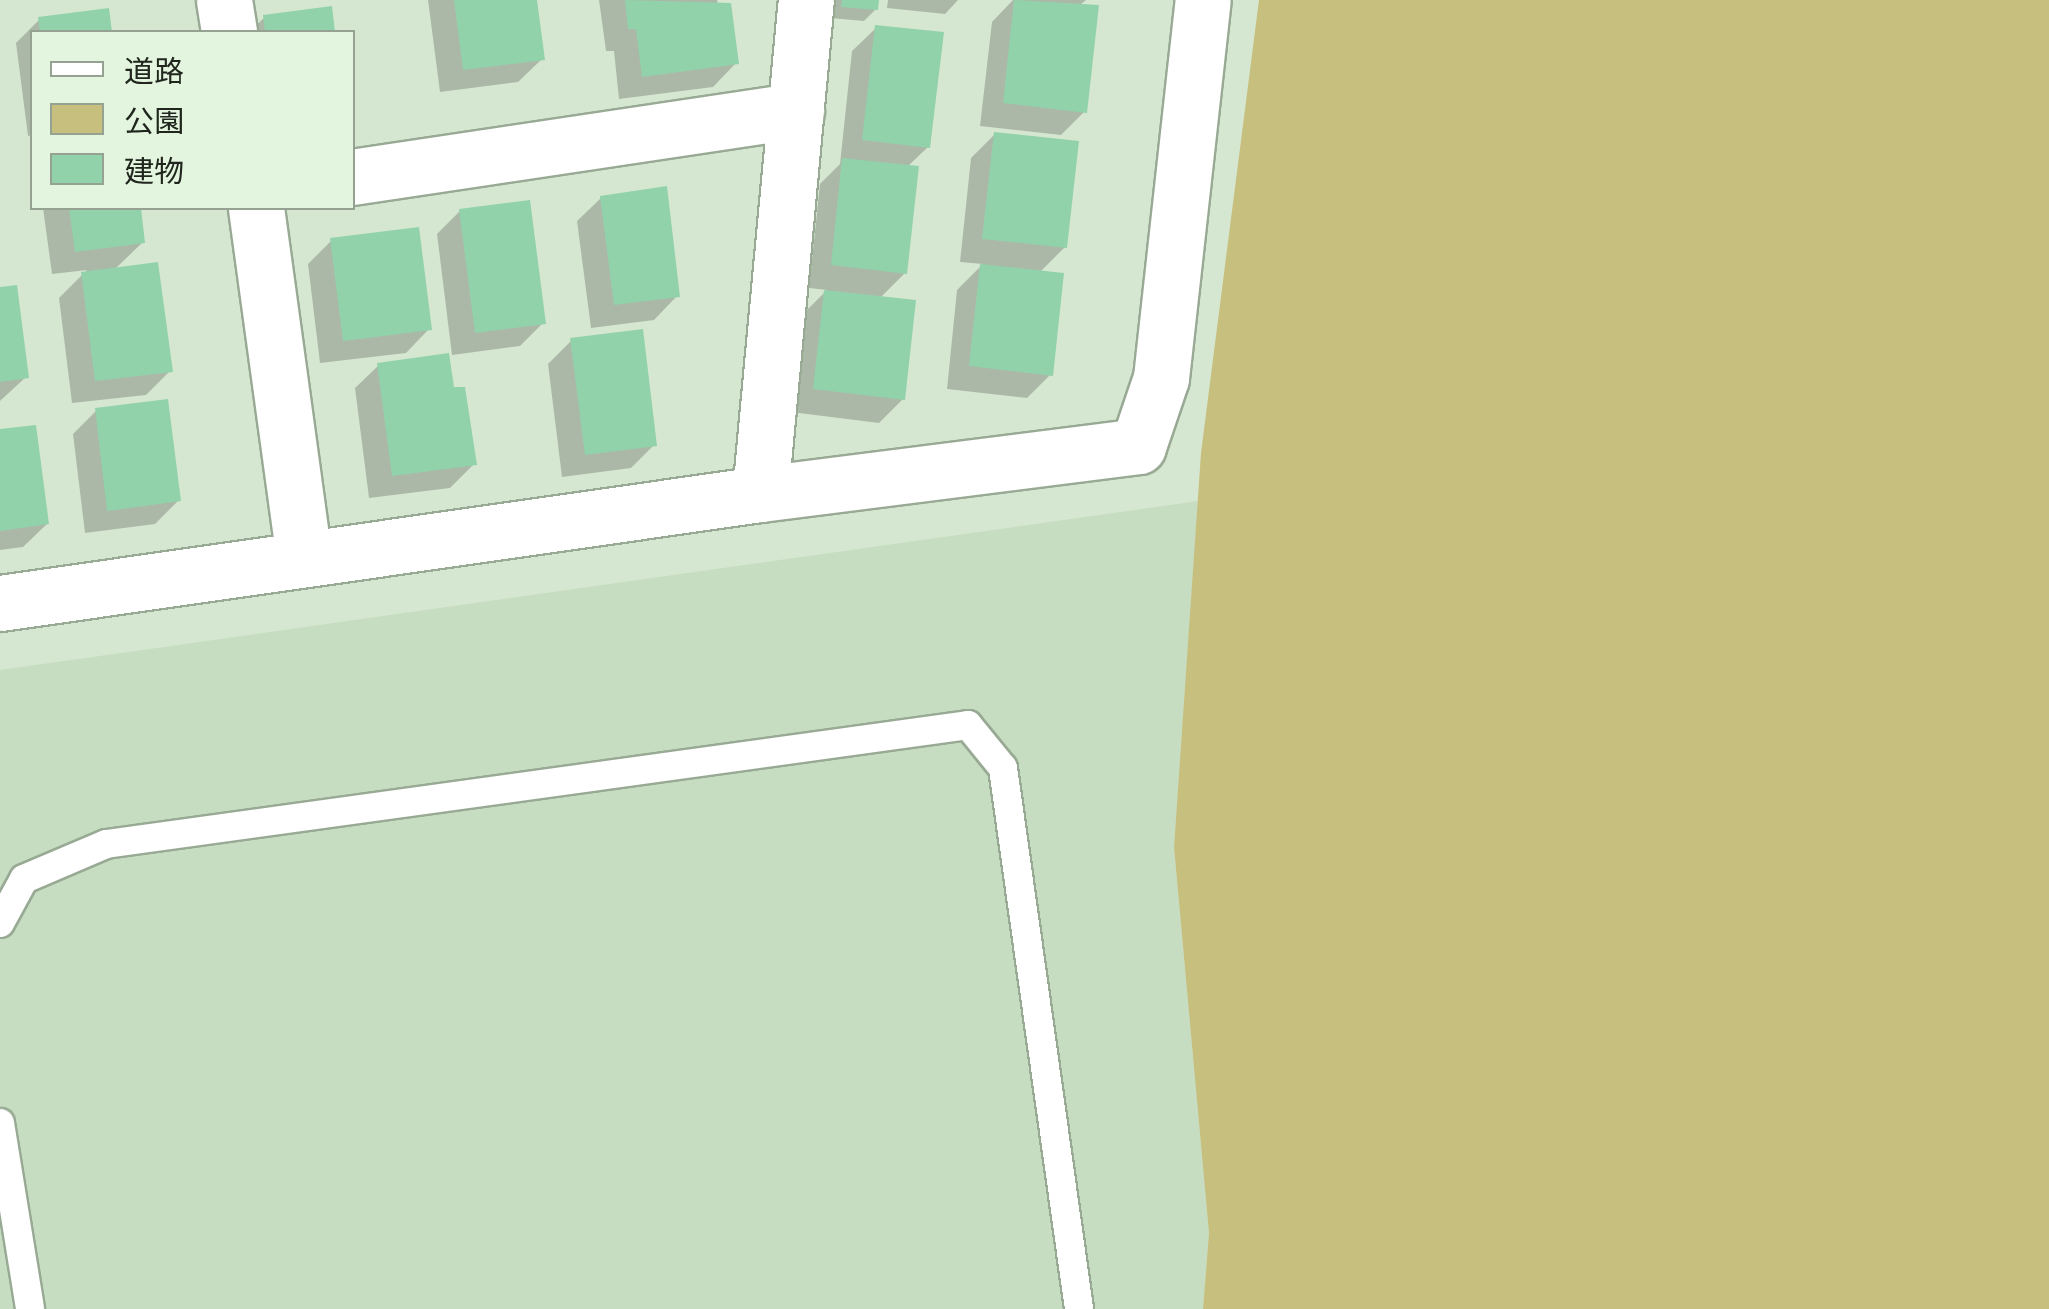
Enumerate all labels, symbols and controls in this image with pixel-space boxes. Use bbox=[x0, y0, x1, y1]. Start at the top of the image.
legend bbox=[30, 30, 355, 210]
text: 道路 bbox=[124, 51, 184, 90]
text: 公園 bbox=[124, 101, 184, 140]
text: 建物 bbox=[124, 151, 184, 190]

